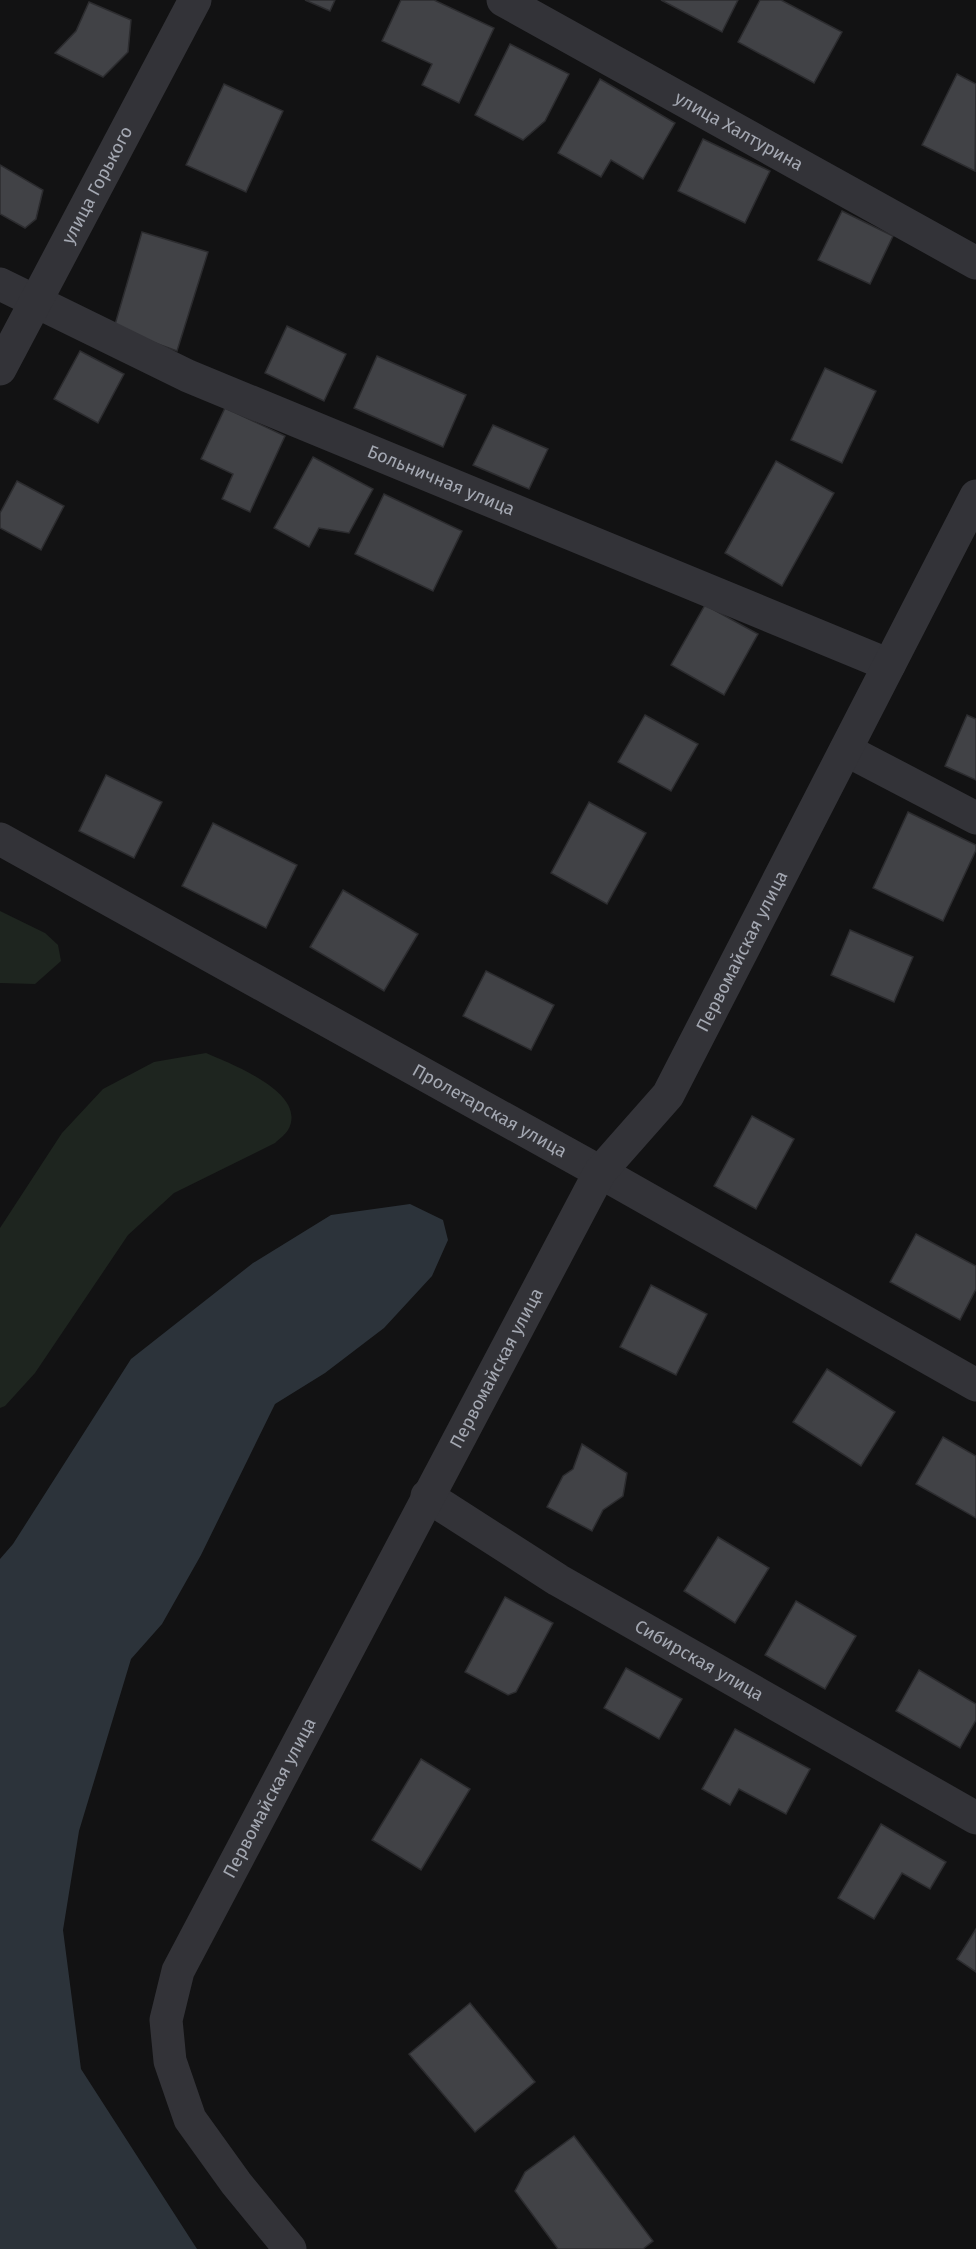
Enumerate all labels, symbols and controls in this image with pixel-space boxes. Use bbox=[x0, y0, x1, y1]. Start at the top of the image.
street label: улица Халтурина bbox=[671, 87, 807, 176]
street label: улица Горького bbox=[57, 122, 137, 248]
street label: Больничная улица bbox=[364, 440, 518, 520]
street label: Первомайская улица bbox=[691, 867, 792, 1036]
street label: Пролетарская улица bbox=[409, 1059, 571, 1162]
street label: Первомайская улица bbox=[445, 1284, 548, 1452]
street label: Сибирская улица bbox=[631, 1615, 768, 1706]
street label: Первомайская улица bbox=[218, 1714, 321, 1882]

